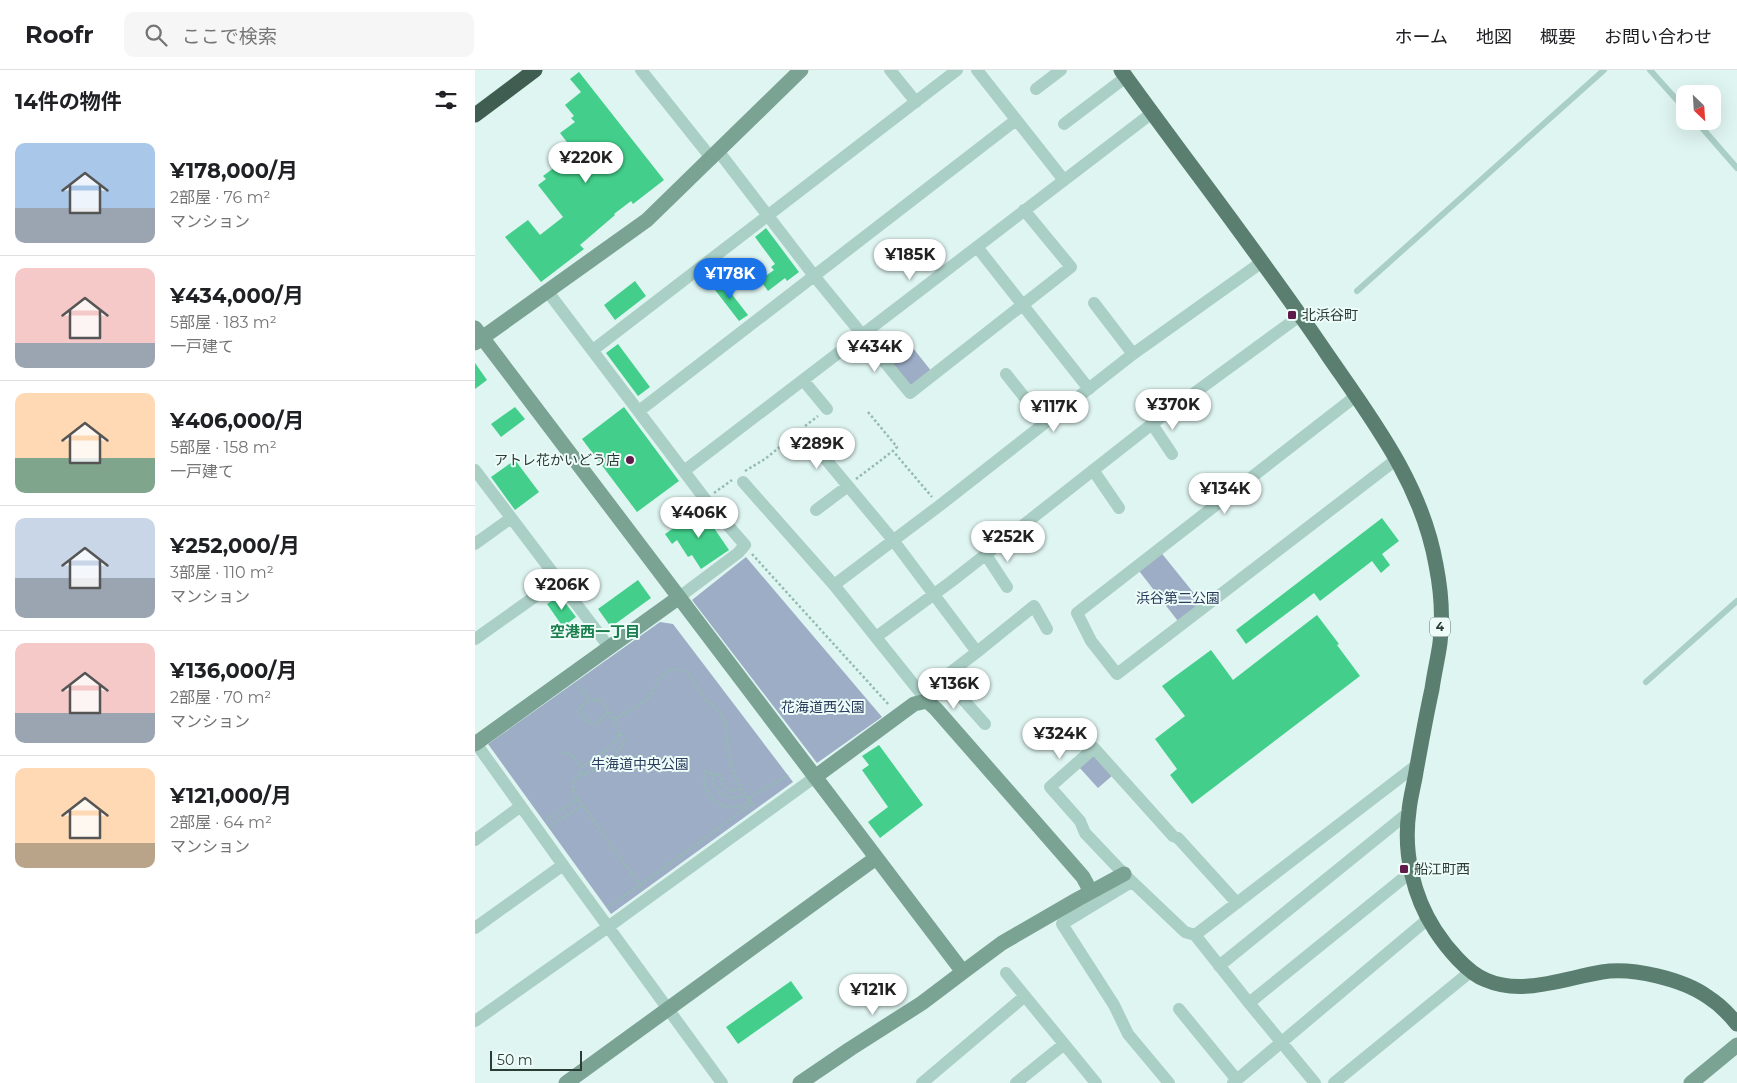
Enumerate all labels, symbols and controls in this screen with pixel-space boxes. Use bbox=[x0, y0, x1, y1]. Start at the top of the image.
search box bbox=[124, 12, 474, 57]
text: Roofr bbox=[25, 20, 94, 49]
icon: search bbox=[142, 21, 170, 49]
text: ここで検索 bbox=[182, 25, 277, 48]
text: ホーム bbox=[1395, 26, 1448, 48]
text: 地図 bbox=[1476, 26, 1512, 48]
text: 概要 bbox=[1540, 26, 1576, 48]
text: お問い合わせ bbox=[1604, 26, 1712, 48]
north arrow bbox=[1676, 85, 1721, 130]
map controls bbox=[1676, 85, 1721, 130]
icon: filters bbox=[432, 86, 460, 114]
text: 14件の物件 bbox=[15, 89, 122, 114]
pin: ¥220K bbox=[551, 142, 621, 184]
text: ¥220K bbox=[559, 148, 613, 167]
text: ¥178,000/月 bbox=[170, 158, 298, 183]
icon: home bbox=[55, 163, 115, 223]
text: 2部屋 · 76 m² bbox=[170, 188, 270, 207]
text: マンション bbox=[170, 212, 250, 231]
pin: ¥185K bbox=[875, 238, 945, 281]
text: ¥185K bbox=[885, 245, 935, 264]
pin: ¥178K bbox=[695, 258, 765, 300]
text: ¥178K bbox=[705, 264, 755, 283]
text: ¥434,000/月 bbox=[170, 283, 304, 308]
icon: home bbox=[55, 288, 115, 348]
place label: 北浜谷町 bbox=[1302, 306, 1358, 324]
marker: 北浜谷町 bbox=[1286, 309, 1298, 321]
text: 5部屋 · 183 m² bbox=[170, 313, 277, 332]
pin: ¥434K bbox=[840, 330, 910, 373]
text: 一戸建て bbox=[170, 337, 234, 356]
text: ¥434K bbox=[848, 337, 902, 356]
pin: ¥370K bbox=[1138, 388, 1208, 431]
pin: ¥117K bbox=[1019, 390, 1089, 433]
text: ¥370K bbox=[1146, 395, 1200, 414]
text: ¥117K bbox=[1031, 397, 1077, 416]
text: ¥406,000/月 bbox=[170, 408, 304, 433]
icon: home bbox=[55, 413, 115, 473]
pin: ¥289K bbox=[782, 428, 852, 470]
text: ¥289K bbox=[790, 434, 844, 453]
text: 5部屋 · 158 m² bbox=[170, 438, 277, 457]
place label: アトレ花かいどう店 bbox=[494, 451, 620, 469]
marker: アトレ花かいどう店 bbox=[624, 454, 636, 466]
text: 一戸建て bbox=[170, 462, 234, 481]
pin: ¥134K bbox=[1190, 472, 1260, 515]
text: ¥134K bbox=[1200, 479, 1250, 498]
pin: ¥406K bbox=[664, 496, 734, 539]
text: ¥406K bbox=[671, 503, 727, 522]
pin: ¥252K bbox=[973, 520, 1043, 563]
text: ¥252K bbox=[982, 527, 1034, 546]
text: ¥252,000/月 bbox=[170, 533, 300, 558]
icon: home bbox=[55, 538, 115, 598]
text: 3部屋 · 110 m² bbox=[170, 563, 274, 582]
pin: ¥206K bbox=[527, 568, 597, 611]
text: ¥206K bbox=[535, 575, 589, 594]
text: マンション bbox=[170, 587, 250, 606]
park label: 浜谷第二公園 bbox=[1136, 589, 1220, 607]
road number: 4 bbox=[1430, 618, 1450, 636]
district label: 空港西一丁目 bbox=[550, 622, 640, 641]
text: ¥136,000/月 bbox=[170, 658, 297, 683]
icon: home bbox=[55, 663, 115, 723]
pin: ¥136K bbox=[919, 668, 989, 710]
text: ¥136K bbox=[929, 674, 979, 693]
text: 2部屋 · 70 m² bbox=[170, 688, 271, 707]
park label: 花海道西公園 bbox=[781, 698, 865, 716]
text: マンション bbox=[170, 712, 250, 731]
pin: ¥324K bbox=[1025, 718, 1095, 760]
text: ¥324K bbox=[1033, 724, 1087, 743]
park label: 牛海道中央公園 bbox=[591, 755, 689, 773]
text: ¥121,000/月 bbox=[170, 783, 292, 808]
icon: home bbox=[55, 788, 115, 848]
text: 2部屋 · 64 m² bbox=[170, 813, 272, 832]
text: マンション bbox=[170, 837, 250, 856]
place label: 船江町西 bbox=[1414, 860, 1470, 878]
marker: 船江町西 bbox=[1398, 863, 1410, 875]
pin: ¥121K bbox=[838, 974, 908, 1016]
text: ¥121K bbox=[850, 980, 896, 999]
scale bar bbox=[490, 1048, 583, 1071]
text: 50 m bbox=[497, 1051, 533, 1069]

